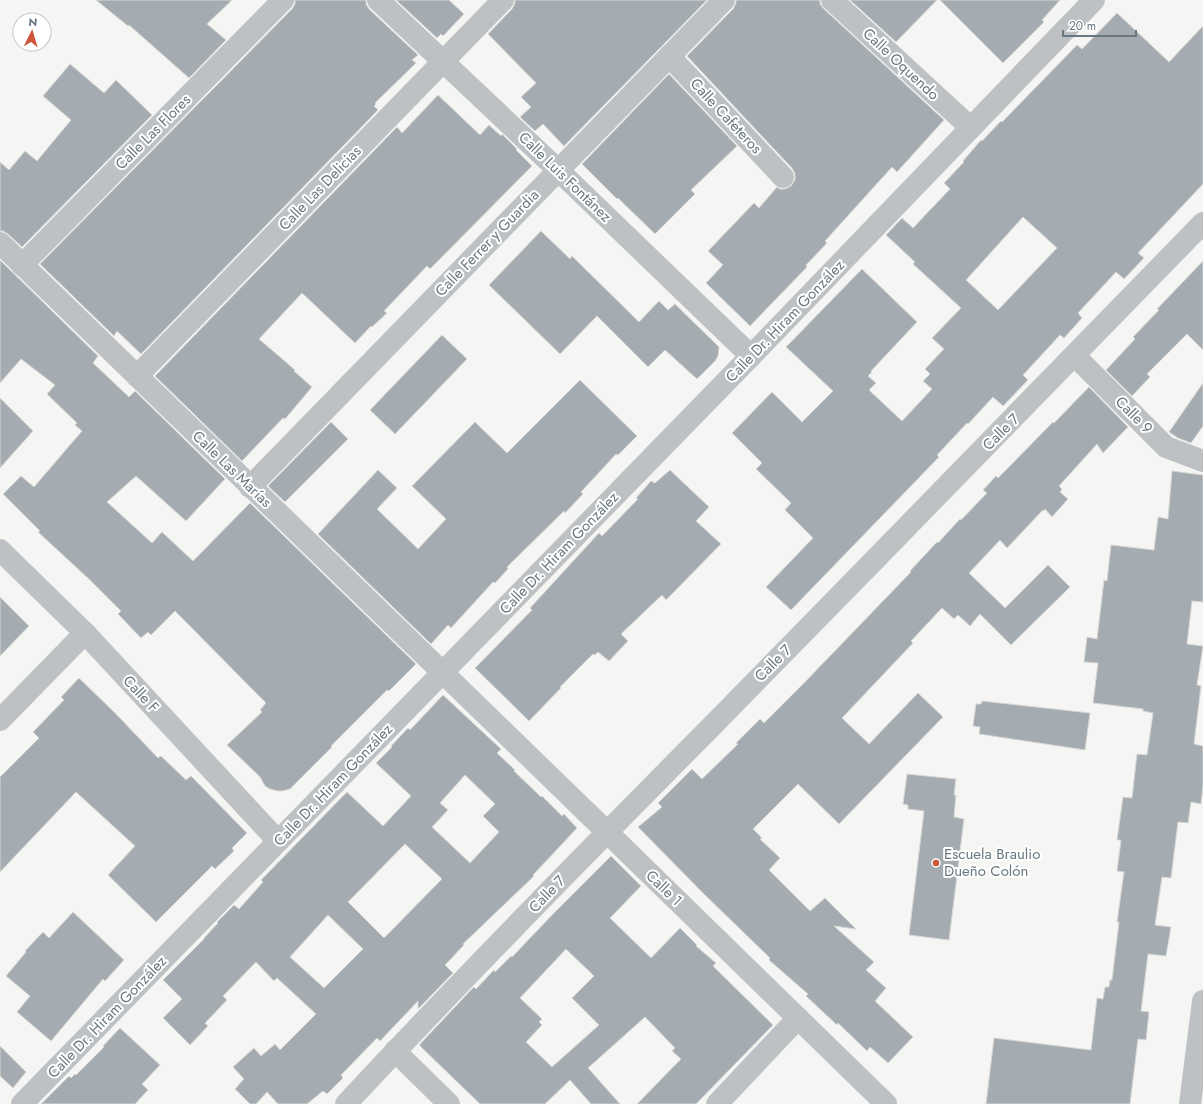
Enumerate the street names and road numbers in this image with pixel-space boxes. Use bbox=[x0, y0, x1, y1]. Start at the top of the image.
street label: Calle Oquendo bbox=[858, 23, 944, 105]
street label: Calle Cafeteros bbox=[685, 73, 767, 159]
street label: Calle Las Flores bbox=[110, 89, 196, 175]
street label: Calle Luis Fontánez bbox=[514, 127, 616, 227]
street label: Calle Las Delicias bbox=[274, 141, 366, 235]
street label: Calle Ferrer y Guardia bbox=[430, 184, 544, 302]
street label: Calle Dr. Hiram González bbox=[720, 255, 850, 387]
street label: Calle 9 bbox=[1110, 391, 1158, 439]
street label: Calle 7 bbox=[977, 408, 1025, 456]
street label: Calle Las Marías bbox=[187, 425, 277, 513]
street label: Calle Dr. Hiram González bbox=[494, 487, 624, 619]
street label: Calle 7 bbox=[749, 639, 797, 687]
street label: Calle F bbox=[118, 670, 164, 718]
street label: Calle Dr. Hiram González bbox=[268, 719, 398, 851]
street label: Calle 1 bbox=[641, 865, 687, 911]
street label: Calle 7 bbox=[524, 870, 570, 918]
street label: Calle Dr. Hiram González bbox=[42, 951, 172, 1083]

